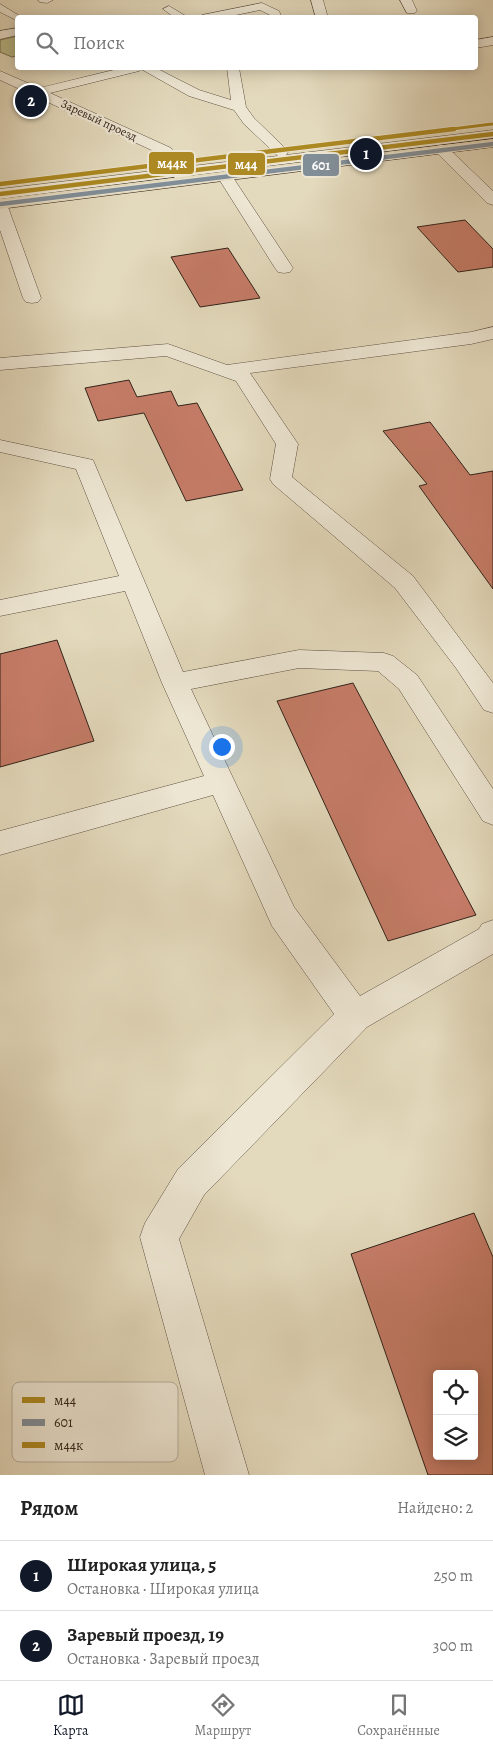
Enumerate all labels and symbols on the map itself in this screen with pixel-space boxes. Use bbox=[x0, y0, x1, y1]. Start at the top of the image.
pin: 2 bbox=[15, 82, 47, 120]
street label: Заревый проезд bbox=[58, 95, 140, 145]
pin: 1 bbox=[350, 135, 382, 173]
line badge: м44к bbox=[148, 151, 195, 175]
line badge: м44 bbox=[227, 152, 266, 176]
line badge: 601 bbox=[302, 153, 340, 177]
text: м44к bbox=[157, 154, 188, 173]
text: м44 bbox=[235, 155, 258, 174]
text: 601 bbox=[312, 156, 330, 175]
your location bbox=[209, 734, 235, 760]
legend bbox=[12, 1382, 178, 1462]
text: м44 bbox=[54, 1391, 76, 1410]
text: 601 bbox=[54, 1413, 73, 1432]
text: м44к bbox=[54, 1436, 83, 1455]

